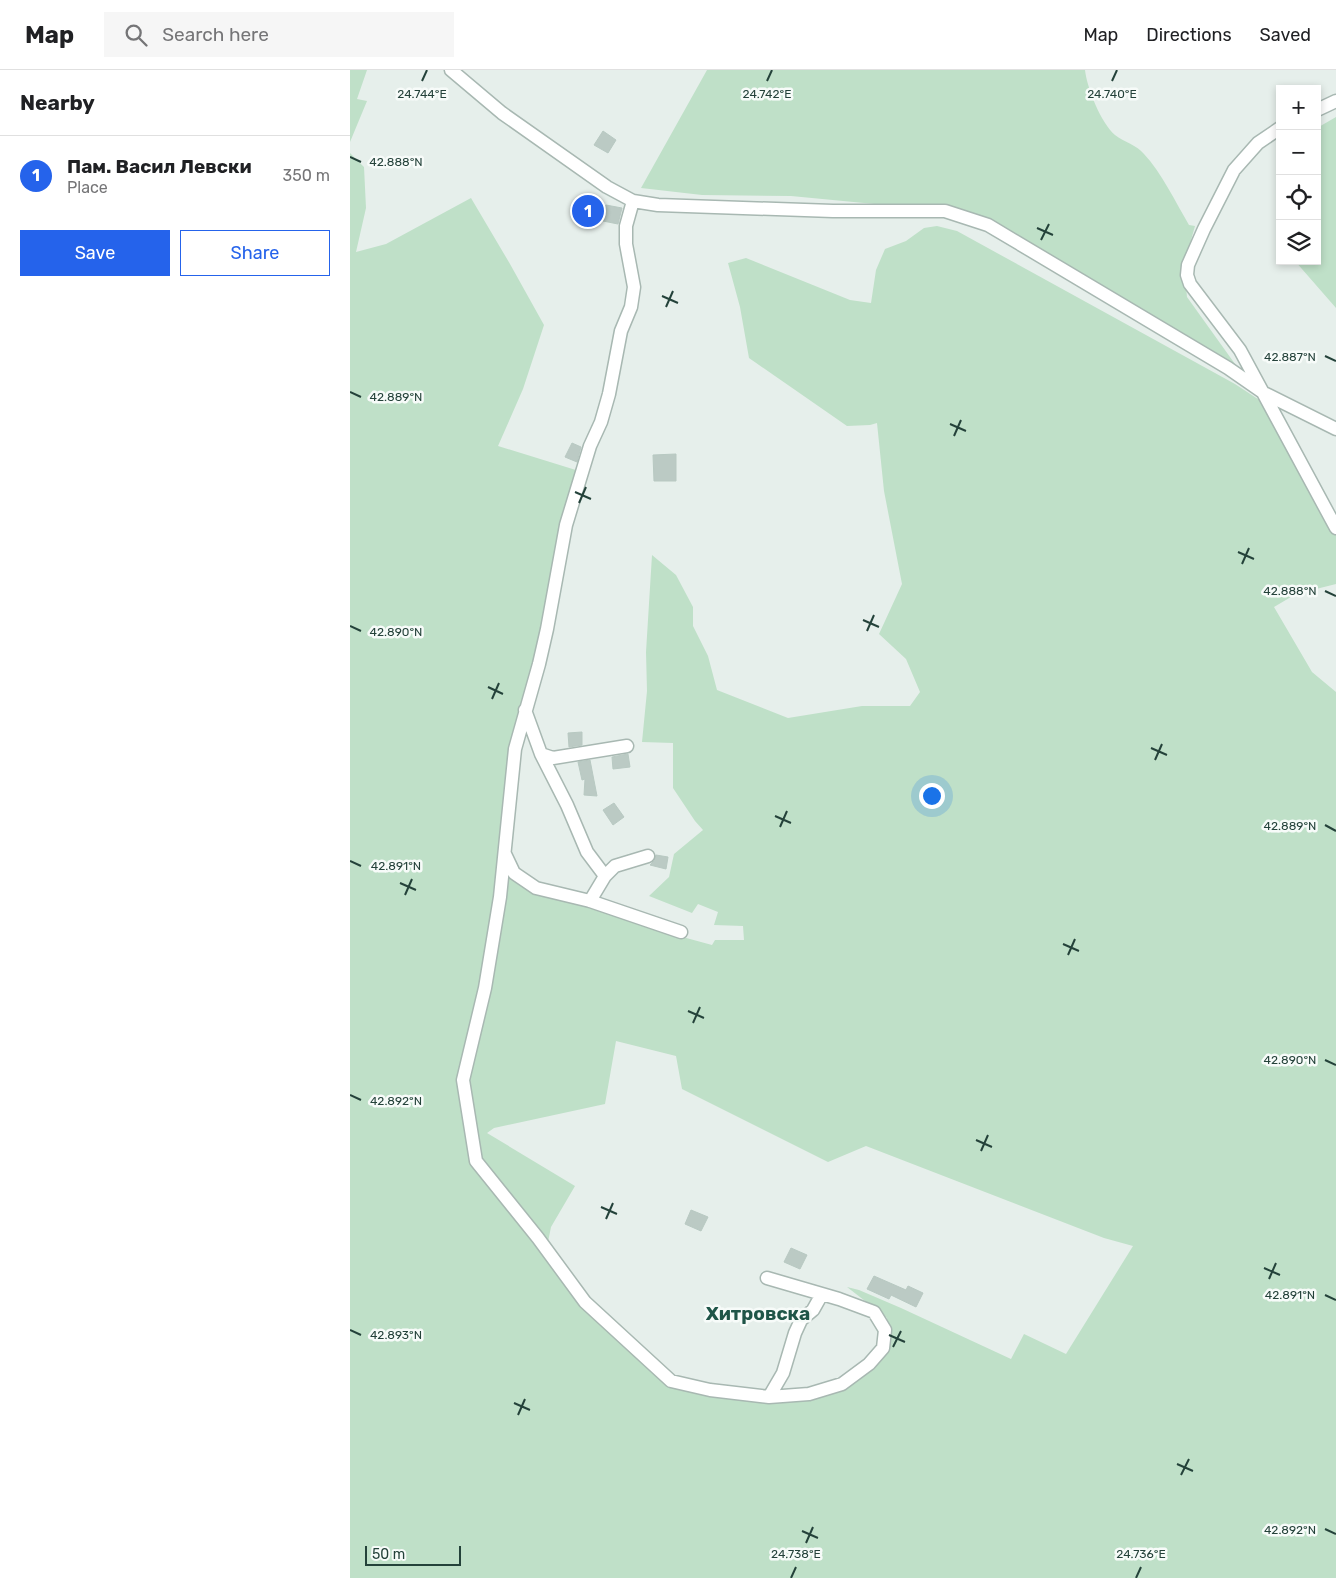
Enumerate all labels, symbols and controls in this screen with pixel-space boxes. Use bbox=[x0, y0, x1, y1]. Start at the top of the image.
search box bbox=[104, 12, 454, 57]
text: Map bbox=[25, 21, 74, 49]
icon: search bbox=[122, 21, 150, 49]
text: Search here bbox=[162, 23, 269, 46]
text: Map bbox=[1083, 24, 1118, 46]
text: Directions bbox=[1146, 24, 1232, 46]
text: Saved bbox=[1260, 24, 1311, 46]
map controls bbox=[1276, 85, 1321, 265]
button: + bbox=[1276, 85, 1321, 130]
text: 24.744°E bbox=[397, 87, 447, 101]
text: 24.742°E bbox=[742, 87, 792, 101]
text: 24.740°E bbox=[1087, 87, 1137, 101]
text: Nearby bbox=[20, 90, 95, 115]
button: − bbox=[1276, 130, 1321, 175]
text: Пам. Васил Левски bbox=[67, 155, 252, 178]
text: 42.888°N bbox=[369, 155, 423, 169]
text: 1 bbox=[32, 166, 40, 185]
text: 350 m bbox=[283, 166, 330, 185]
button: locate bbox=[1276, 175, 1321, 220]
text: Place bbox=[67, 178, 108, 197]
pin: 1 bbox=[572, 192, 604, 230]
button: layers bbox=[1276, 220, 1321, 265]
button: Save bbox=[20, 230, 170, 276]
button: Share bbox=[180, 230, 330, 276]
text: 42.887°N bbox=[1264, 350, 1316, 364]
text: 42.889°N bbox=[370, 390, 422, 404]
text: 42.888°N bbox=[1263, 584, 1317, 598]
text: 42.890°N bbox=[370, 625, 422, 639]
your location bbox=[919, 783, 945, 809]
text: 42.889°N bbox=[1264, 819, 1316, 833]
text: 42.891°N bbox=[371, 859, 421, 873]
text: 42.890°N bbox=[1264, 1053, 1316, 1067]
text: 42.892°N bbox=[370, 1094, 422, 1108]
text: 42.891°N bbox=[1265, 1288, 1315, 1302]
district label: Хитровска bbox=[706, 1302, 810, 1325]
text: 42.893°N bbox=[370, 1328, 422, 1342]
text: 42.892°N bbox=[1264, 1523, 1316, 1537]
scale bar bbox=[365, 1543, 461, 1566]
text: 50 m bbox=[372, 1546, 405, 1563]
text: 24.738°E bbox=[771, 1547, 821, 1561]
text: 24.736°E bbox=[1116, 1547, 1166, 1561]

